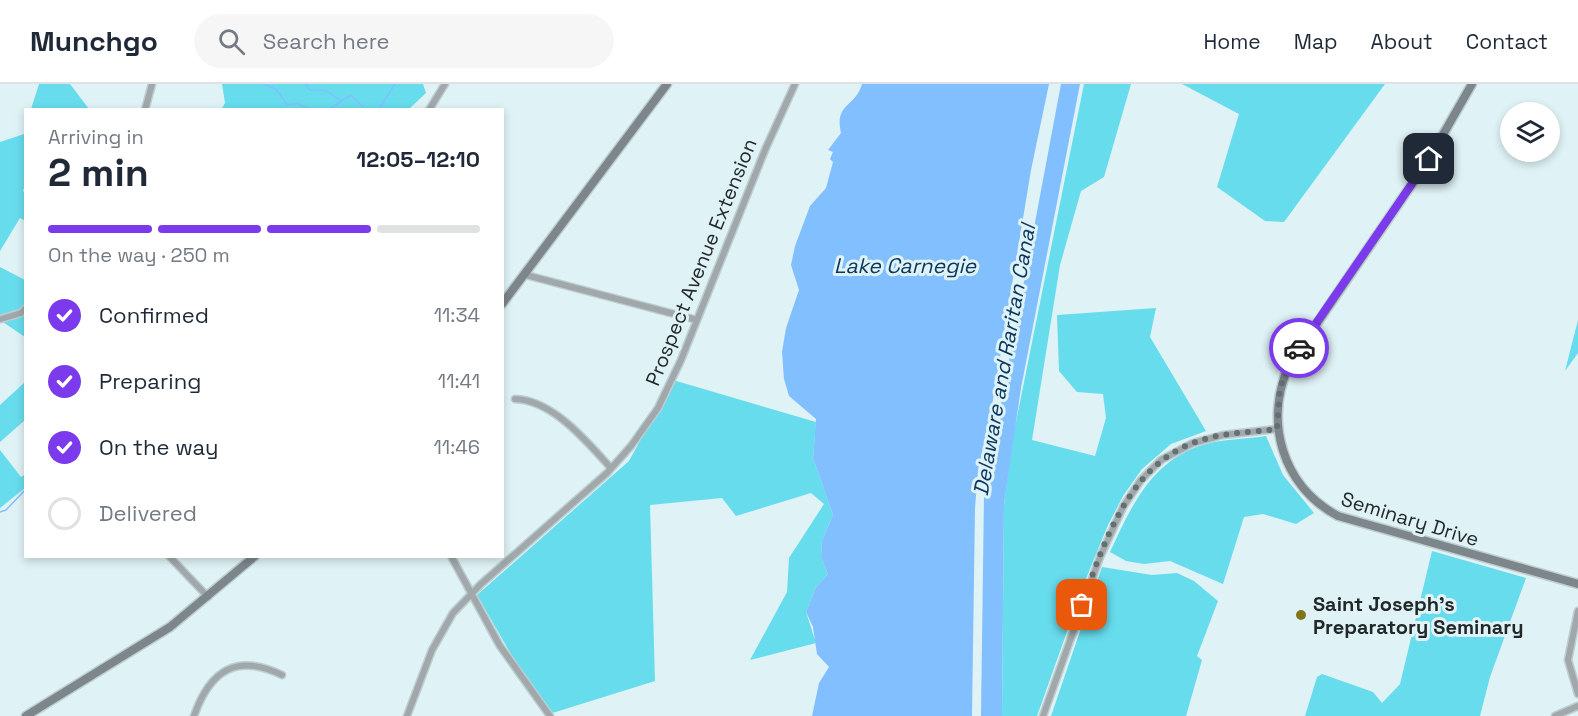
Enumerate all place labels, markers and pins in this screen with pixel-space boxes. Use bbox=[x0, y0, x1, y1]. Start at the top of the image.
pin bbox=[1403, 133, 1454, 184]
pin bbox=[1056, 579, 1107, 630]
place label: Saint Joseph's Preparatory Seminary bbox=[1313, 591, 1524, 640]
marker: Saint Joseph's Preparatory Seminary bbox=[1294, 608, 1308, 622]

